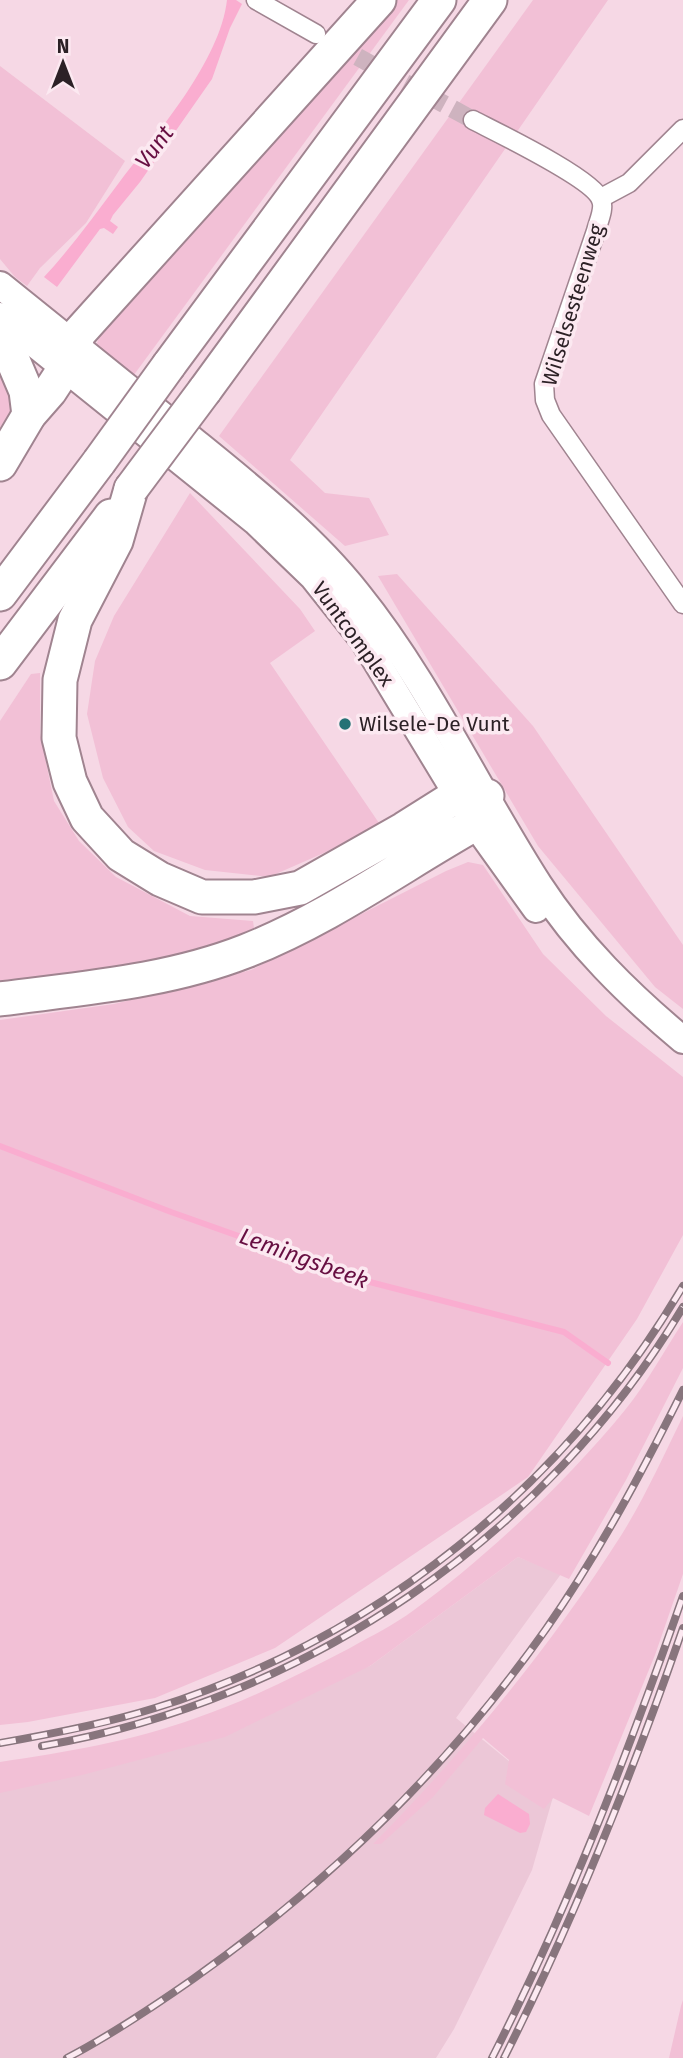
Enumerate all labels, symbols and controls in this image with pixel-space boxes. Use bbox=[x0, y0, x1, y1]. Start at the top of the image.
north arrow bbox=[28, 28, 98, 98]
text: N bbox=[57, 35, 69, 58]
water label: Vunt bbox=[129, 119, 180, 174]
street label: Wilselsesteenweg bbox=[536, 221, 610, 389]
street label: Vuntcomplex bbox=[306, 577, 400, 692]
place label: Wilsele-De Vunt bbox=[359, 711, 510, 737]
marker: Wilsele-De Vunt bbox=[337, 716, 353, 732]
water label: Lemingsbeek bbox=[236, 1222, 372, 1294]

